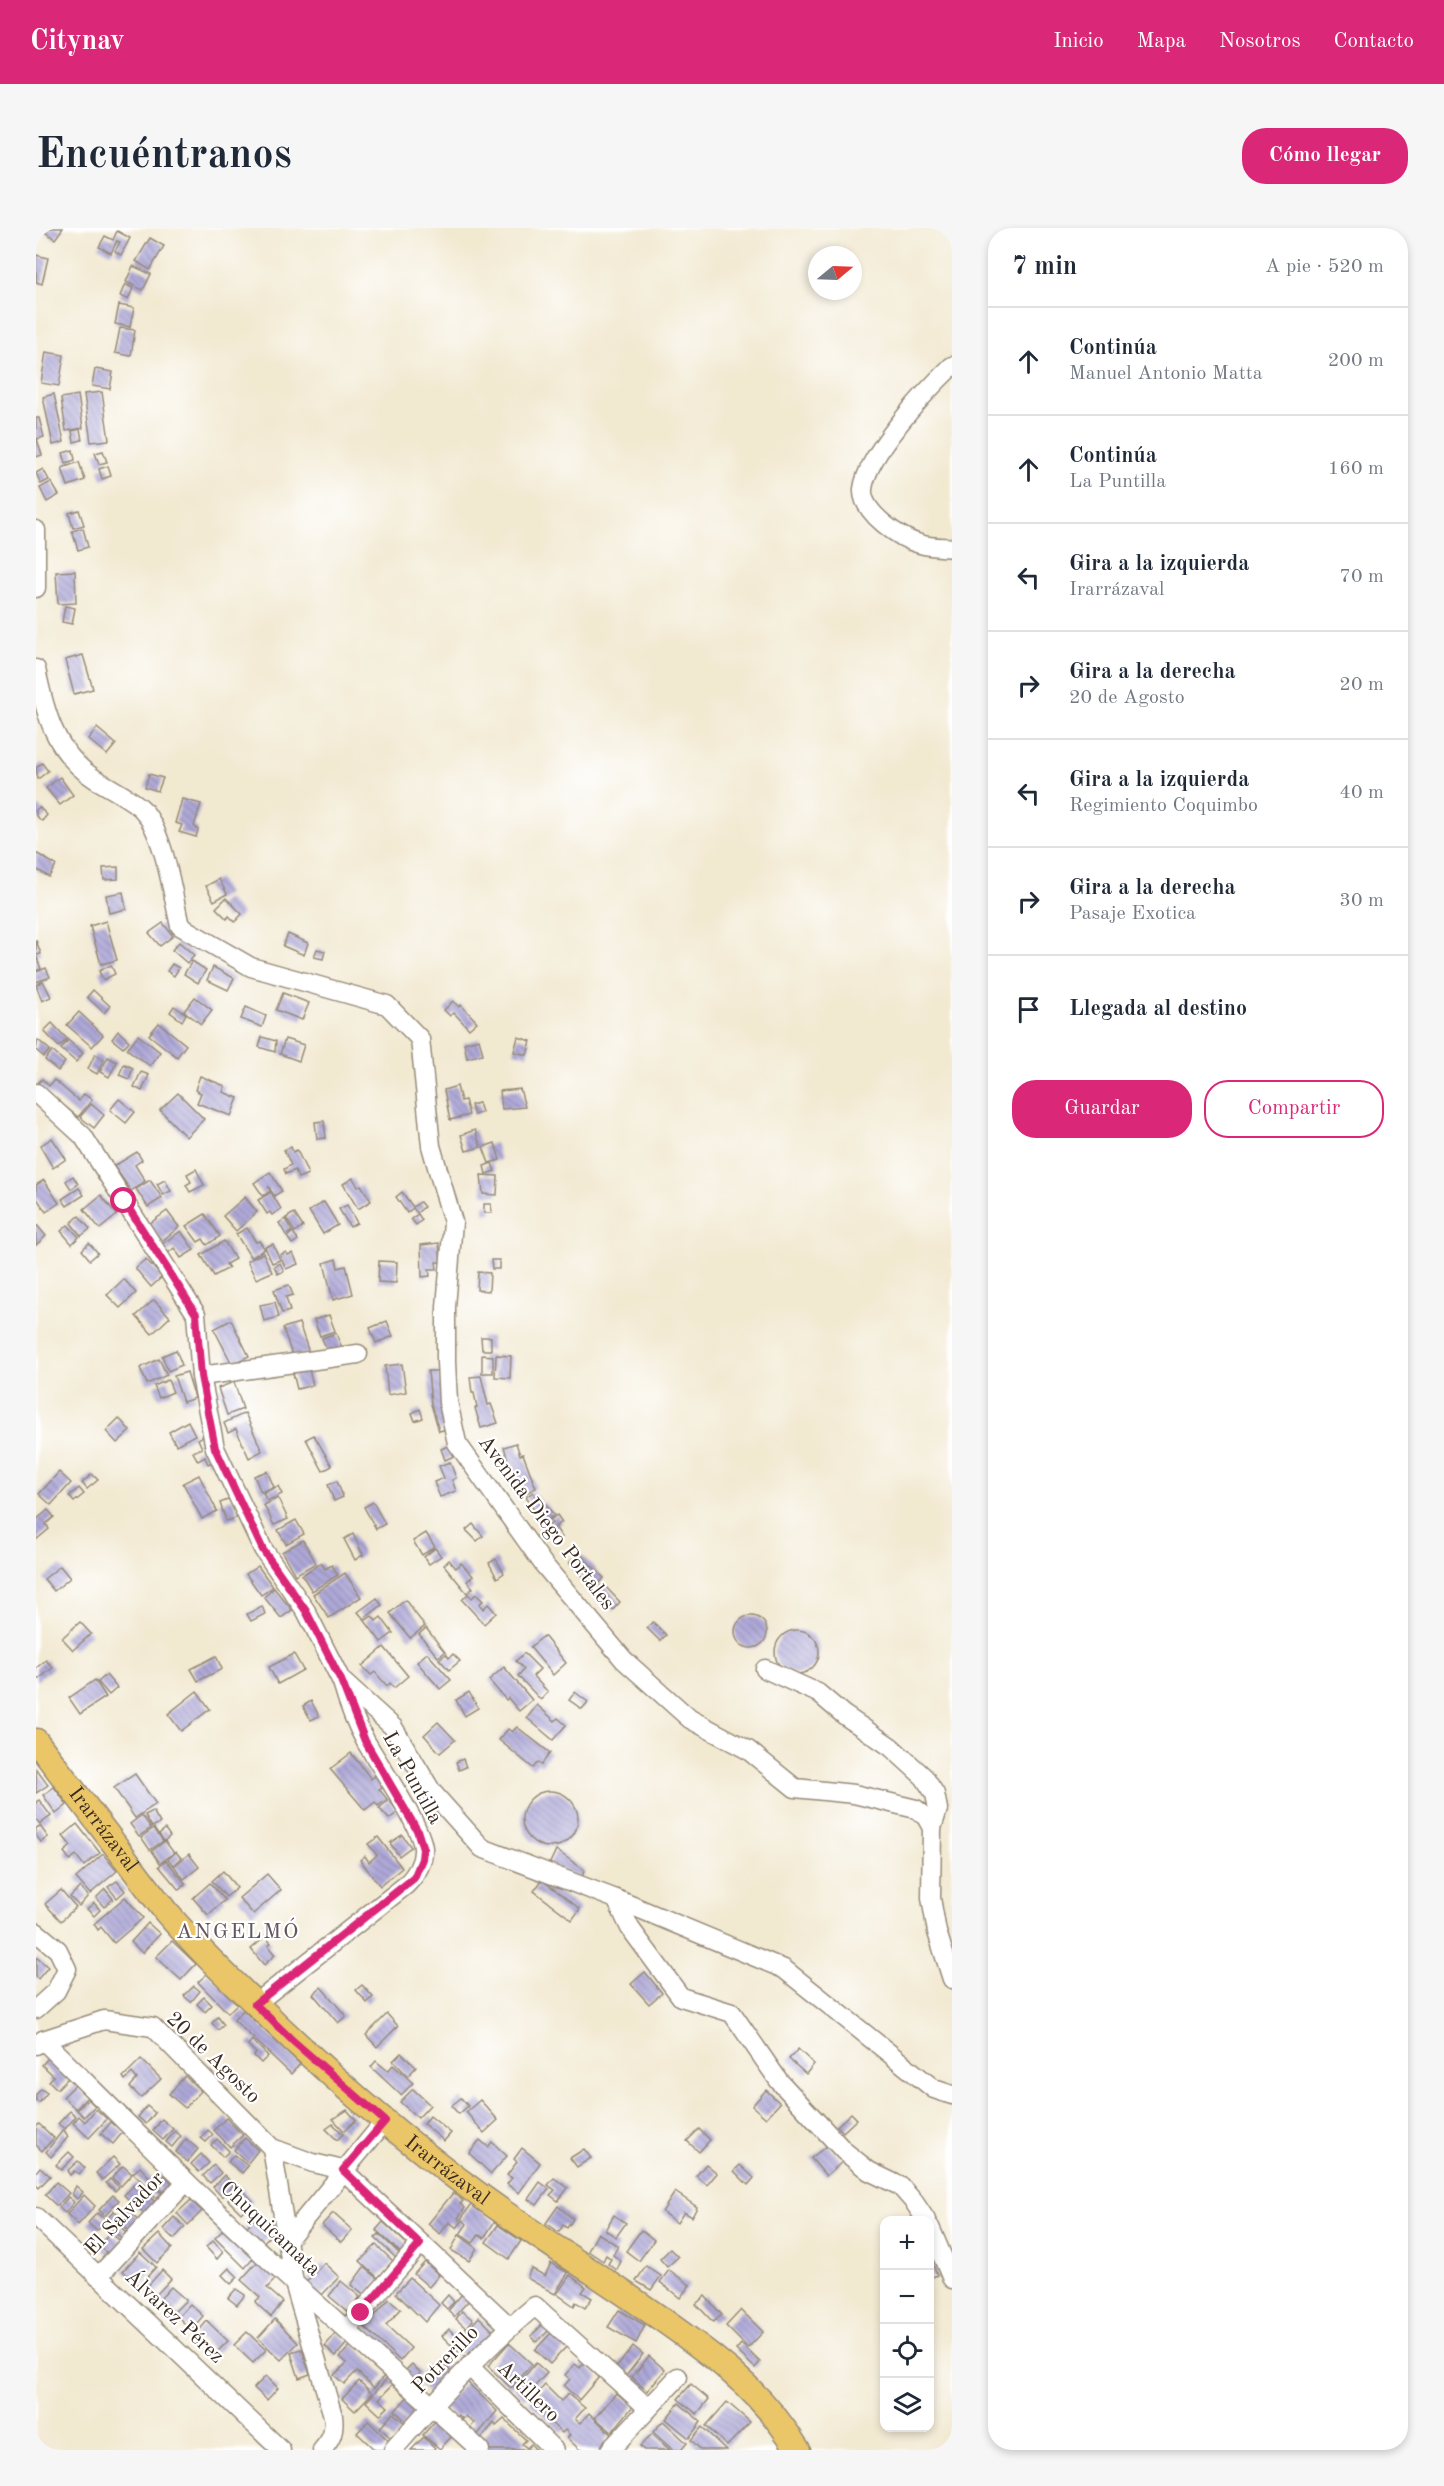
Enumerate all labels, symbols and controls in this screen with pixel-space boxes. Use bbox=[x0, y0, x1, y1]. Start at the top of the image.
text: Citynav bbox=[30, 28, 125, 56]
text: Inicio bbox=[1053, 31, 1104, 52]
text: Mapa bbox=[1137, 31, 1186, 52]
text: Nosotros bbox=[1219, 31, 1301, 52]
text: Contacto bbox=[1334, 31, 1414, 52]
button: Cómo llegar bbox=[1242, 128, 1408, 184]
text: Encuéntranos bbox=[36, 135, 292, 177]
north arrow bbox=[808, 246, 862, 300]
text: 7 min bbox=[1012, 254, 1077, 280]
text: A pie · 520 m bbox=[1265, 257, 1384, 277]
text: Continúa bbox=[1069, 337, 1157, 359]
icon: ahead bbox=[1012, 345, 1045, 378]
text: 200 m bbox=[1328, 351, 1384, 371]
text: Manuel Antonio Matta bbox=[1069, 364, 1263, 384]
text: Continúa bbox=[1069, 445, 1157, 467]
icon: ahead bbox=[1012, 453, 1045, 486]
text: 160 m bbox=[1328, 459, 1384, 479]
text: La Puntilla bbox=[1069, 472, 1166, 492]
text: Gira a la izquierda bbox=[1069, 553, 1249, 575]
icon: left bbox=[1012, 561, 1045, 594]
text: 70 m bbox=[1339, 567, 1384, 587]
text: Irarrázaval bbox=[1069, 580, 1165, 600]
text: Gira a la derecha bbox=[1069, 661, 1236, 683]
icon: right bbox=[1012, 669, 1045, 702]
text: 20 m bbox=[1339, 675, 1384, 695]
text: 20 de Agosto bbox=[1069, 688, 1185, 708]
text: Gira a la izquierda bbox=[1069, 769, 1249, 791]
icon: left bbox=[1012, 777, 1045, 810]
text: 40 m bbox=[1339, 783, 1384, 803]
text: Regimiento Coquimbo bbox=[1069, 796, 1258, 816]
text: Gira a la derecha bbox=[1069, 877, 1236, 899]
icon: right bbox=[1012, 885, 1045, 918]
text: 30 m bbox=[1339, 891, 1384, 911]
text: Pasaje Exotica bbox=[1069, 904, 1196, 924]
icon: arrive bbox=[1012, 993, 1045, 1026]
text: Llegada al destino bbox=[1069, 998, 1247, 1020]
button: Guardar bbox=[1012, 1080, 1192, 1138]
button: Compartir bbox=[1204, 1080, 1384, 1138]
route start bbox=[110, 1187, 136, 1213]
street label: Avenida Diego Portales bbox=[474, 1432, 618, 1614]
street label: La Puntilla bbox=[378, 1728, 446, 1828]
street label: Irarrázaval bbox=[64, 1783, 142, 1876]
district label: ANGELMÓ bbox=[176, 1917, 300, 1943]
street label: 20 de Agosto bbox=[162, 2008, 264, 2108]
street label: Irarrázaval bbox=[401, 2131, 493, 2209]
street label: El Salvador bbox=[81, 2168, 169, 2260]
street label: Chuquicamata bbox=[216, 2178, 324, 2280]
map controls bbox=[880, 2216, 934, 2432]
button: + bbox=[880, 2216, 934, 2270]
street label: Álvarez Pérez bbox=[121, 2263, 230, 2368]
button: − bbox=[880, 2270, 934, 2324]
route end bbox=[347, 2299, 373, 2325]
street label: Potrerillo bbox=[409, 2322, 483, 2398]
button: locate bbox=[880, 2324, 934, 2378]
street label: Artillero bbox=[493, 2357, 563, 2427]
button: layers bbox=[880, 2378, 934, 2432]

